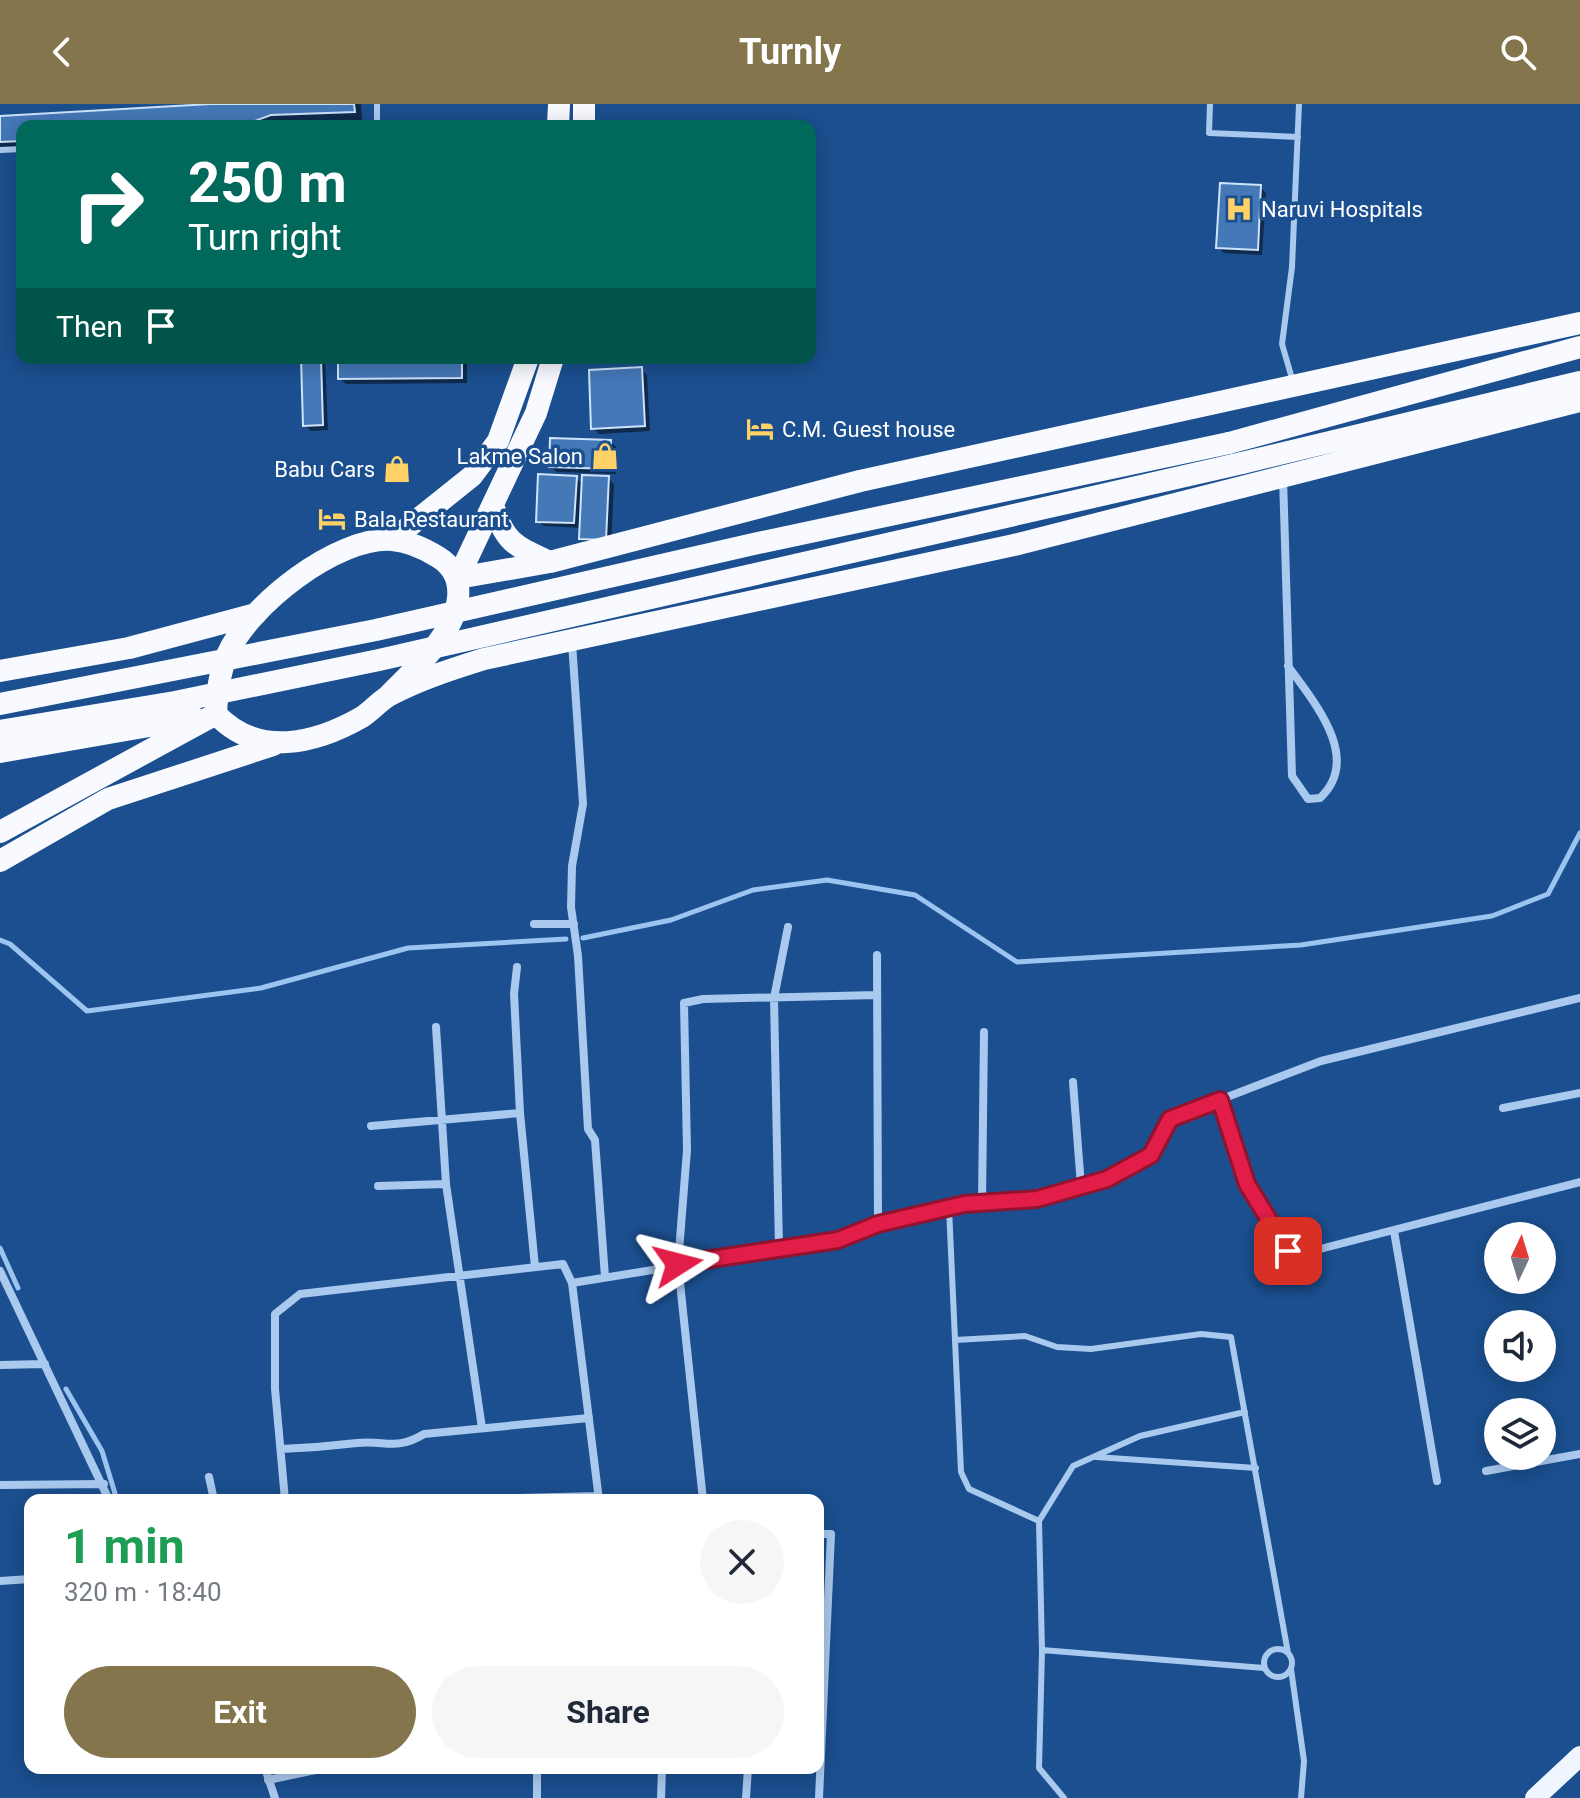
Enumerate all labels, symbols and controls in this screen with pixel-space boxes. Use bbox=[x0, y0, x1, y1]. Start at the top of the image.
icon: back bbox=[40, 30, 84, 74]
icon: search bbox=[1496, 30, 1540, 74]
text: Turnly bbox=[739, 31, 841, 73]
text: 250 m bbox=[188, 150, 347, 216]
icon: right bbox=[56, 152, 160, 256]
hospital icon: Naruvi Hospitals bbox=[1224, 194, 1254, 224]
place label: Naruvi Hospitals bbox=[1261, 197, 1423, 222]
text: Turn right bbox=[188, 217, 341, 259]
icon: arrive bbox=[139, 304, 183, 348]
text: Then bbox=[56, 309, 123, 344]
hotel icon: C.M. Guest house bbox=[745, 414, 775, 444]
place label: C.M. Guest house bbox=[782, 417, 955, 442]
shop icon: Lakme Salon bbox=[590, 441, 620, 471]
place label: Lakme Salon bbox=[457, 444, 583, 469]
shop icon: Babu Cars bbox=[382, 454, 412, 484]
place label: Babu Cars bbox=[274, 457, 375, 482]
hotel icon: Bala Restaurant bbox=[317, 504, 347, 534]
place label: Bala Restaurant bbox=[354, 507, 509, 532]
pin bbox=[1254, 1217, 1322, 1285]
position arrow bbox=[636, 1222, 720, 1306]
north arrow bbox=[1484, 1222, 1556, 1294]
map controls bbox=[1484, 1222, 1556, 1470]
icon: arrive bbox=[1266, 1229, 1310, 1273]
button: sound bbox=[1484, 1310, 1556, 1382]
button: layers bbox=[1484, 1398, 1556, 1470]
text: 1 min bbox=[64, 1518, 185, 1575]
button: close bbox=[700, 1520, 784, 1604]
text: 320 m · 18:40 bbox=[64, 1577, 222, 1607]
button: Exit bbox=[64, 1666, 416, 1758]
button: Share bbox=[432, 1666, 784, 1758]

